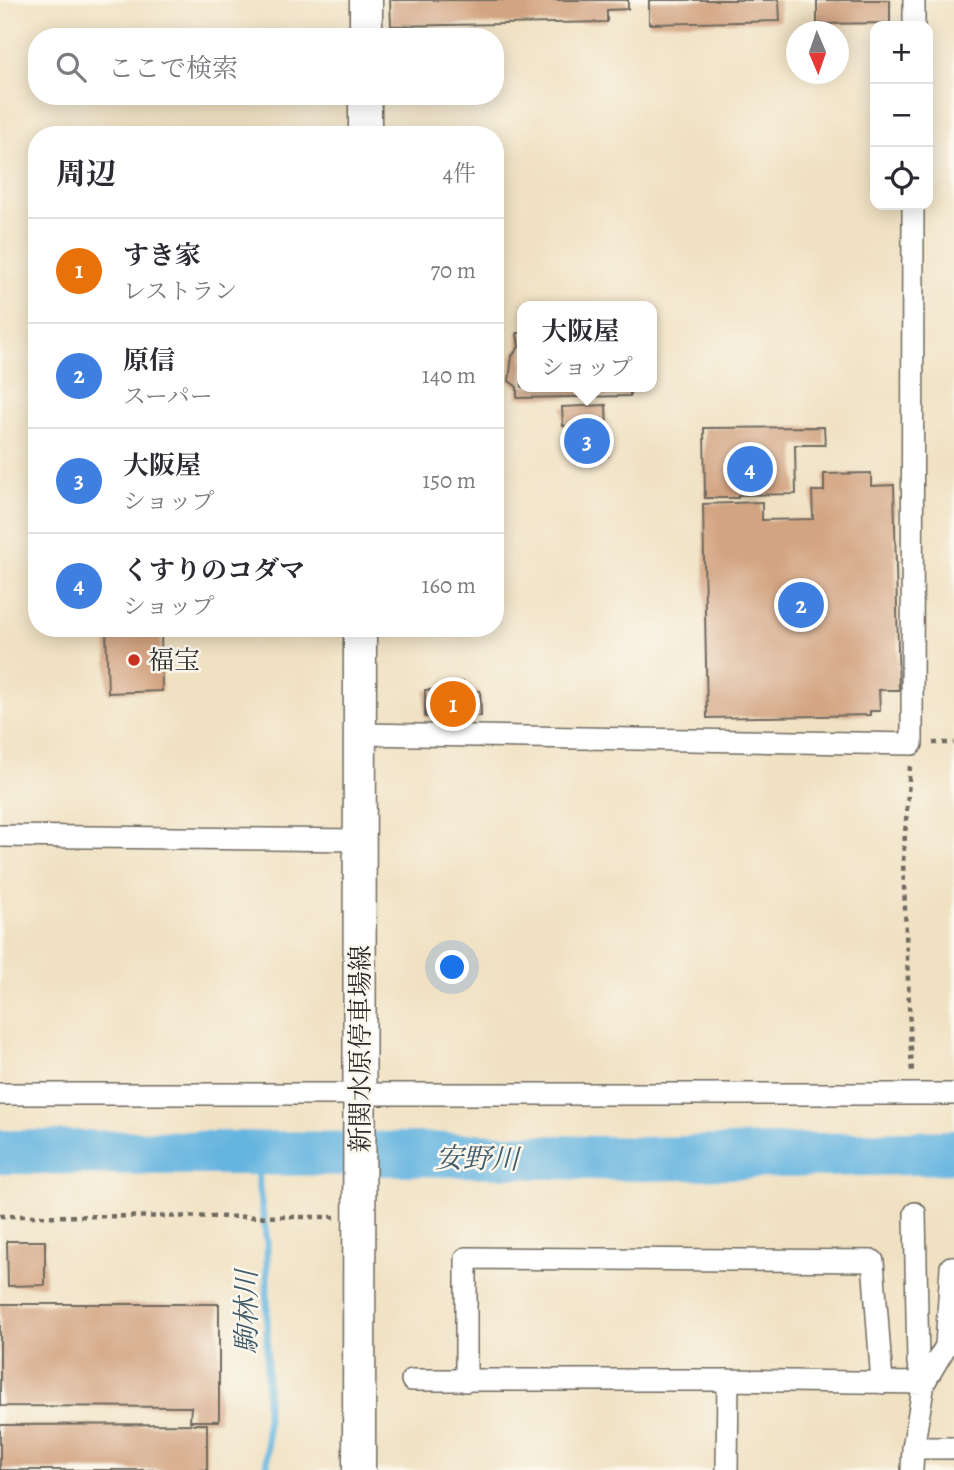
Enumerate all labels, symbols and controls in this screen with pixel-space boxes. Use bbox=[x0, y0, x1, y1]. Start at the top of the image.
north arrow bbox=[786, 21, 849, 84]
map controls bbox=[870, 21, 933, 210]
button: + bbox=[870, 21, 933, 84]
search box bbox=[28, 28, 504, 105]
icon: search bbox=[52, 48, 90, 86]
text: ここで検索 bbox=[108, 51, 238, 86]
button: − bbox=[870, 84, 933, 147]
button: locate bbox=[870, 147, 933, 210]
text: 周辺 bbox=[56, 154, 116, 194]
text: 4件 bbox=[443, 158, 476, 189]
text: すき家 bbox=[123, 238, 201, 273]
text: 1 bbox=[75, 255, 83, 286]
text: 70 m bbox=[430, 255, 476, 286]
text: レストラン bbox=[123, 276, 237, 307]
popup bbox=[517, 301, 657, 392]
text: 大阪屋 bbox=[541, 314, 619, 349]
text: 原信 bbox=[123, 343, 175, 378]
text: ショップ bbox=[541, 352, 633, 383]
text: 2 bbox=[73, 360, 85, 391]
text: 140 m bbox=[422, 360, 476, 391]
text: スーパー bbox=[123, 381, 213, 412]
pin: 3 bbox=[564, 415, 610, 467]
pin: 4 bbox=[727, 443, 773, 495]
text: 大阪屋 bbox=[123, 448, 201, 483]
text: 3 bbox=[74, 465, 84, 496]
text: 150 m bbox=[422, 465, 476, 496]
text: ショップ bbox=[123, 486, 215, 517]
text: くすりのコダマ bbox=[123, 553, 305, 588]
text: 4 bbox=[74, 570, 84, 601]
text: 160 m bbox=[422, 570, 476, 601]
pin: 2 bbox=[778, 579, 824, 631]
text: ショップ bbox=[123, 591, 215, 622]
place label: 福宝 bbox=[148, 643, 200, 678]
marker: 福宝 bbox=[126, 652, 142, 668]
pin: 1 bbox=[430, 678, 476, 730]
street label: 新関水原停車場線 bbox=[343, 945, 378, 1153]
your location bbox=[435, 950, 469, 984]
water label: 安野川 bbox=[435, 1139, 522, 1179]
water label: 駒林川 bbox=[228, 1267, 266, 1354]

